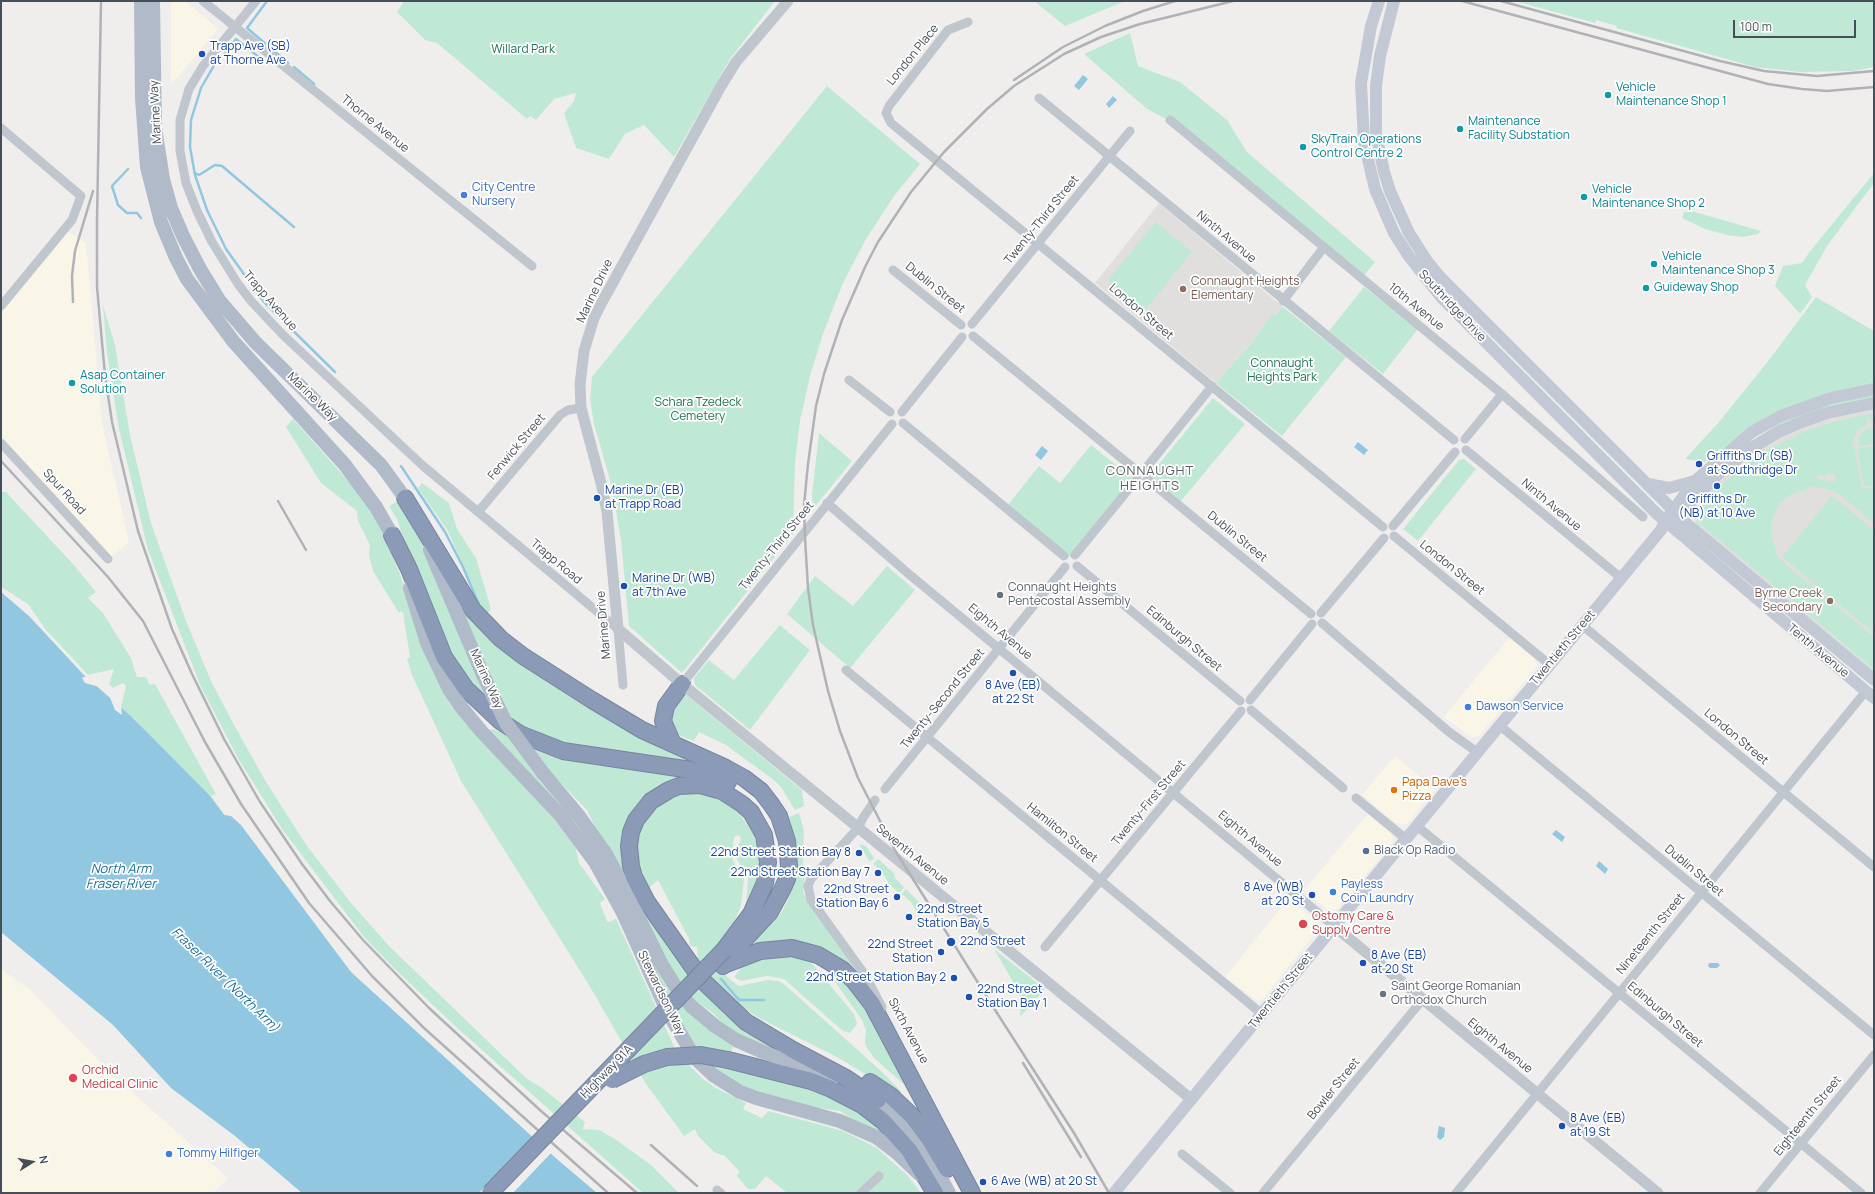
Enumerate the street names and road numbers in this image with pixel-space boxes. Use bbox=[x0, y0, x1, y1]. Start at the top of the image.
street label: London Place bbox=[884, 22, 942, 88]
street label: Marine Way bbox=[147, 80, 165, 144]
street label: Thorne Avenue bbox=[338, 92, 412, 156]
street label: Twenty-Third Street bbox=[1002, 173, 1082, 267]
street label: Ninth Avenue bbox=[1193, 208, 1259, 266]
street label: Marine Drive bbox=[574, 257, 616, 325]
street label: Dublin Street bbox=[902, 260, 968, 316]
street label: Southridge Drive bbox=[1415, 267, 1489, 345]
street label: Trapp Avenue bbox=[240, 268, 300, 334]
street label: 10th Avenue bbox=[1385, 280, 1447, 334]
street label: London Street bbox=[1106, 281, 1176, 343]
street label: Marine Way bbox=[284, 370, 340, 424]
street label: Fenwick Street bbox=[485, 411, 549, 483]
street label: Spur Road bbox=[40, 466, 88, 518]
street label: Ninth Avenue bbox=[1518, 476, 1584, 534]
street label: Twenty-Third Street bbox=[737, 499, 817, 593]
street label: Dublin Street bbox=[1204, 509, 1270, 565]
street label: Trapp Road bbox=[527, 536, 585, 588]
street label: London Street bbox=[1417, 537, 1487, 599]
street label: Marine Drive bbox=[594, 590, 614, 660]
street label: Eighth Avenue bbox=[965, 601, 1035, 663]
street label: Edinburgh Street bbox=[1143, 603, 1225, 675]
street label: Twentieth Street bbox=[1527, 608, 1599, 688]
street label: Tenth Avenue bbox=[1784, 621, 1852, 681]
street label: Twenty-Second Street bbox=[898, 646, 988, 752]
street label: Marine Way bbox=[466, 647, 506, 711]
street label: London Street bbox=[1701, 706, 1771, 768]
street label: Twenty-First Street bbox=[1109, 757, 1189, 849]
street label: Hamilton Street bbox=[1024, 800, 1100, 866]
street label: Eighth Avenue bbox=[1215, 808, 1285, 870]
street label: Seventh Avenue bbox=[873, 821, 951, 889]
street label: Dublin Street bbox=[1662, 842, 1726, 900]
street label: Nineteenth Street bbox=[1614, 891, 1688, 977]
street label: Stewardson Way bbox=[634, 949, 688, 1037]
street label: Twentieth Street bbox=[1246, 950, 1316, 1032]
street label: Edinburgh Street bbox=[1624, 979, 1706, 1051]
street label: Sixth Avenue bbox=[885, 996, 931, 1066]
street label: Eighth Avenue bbox=[1465, 1015, 1535, 1077]
street label: Highway 91A bbox=[578, 1042, 636, 1102]
street label: Bowler Street bbox=[1305, 1055, 1363, 1123]
street label: Eighteenth Street bbox=[1771, 1073, 1845, 1159]

